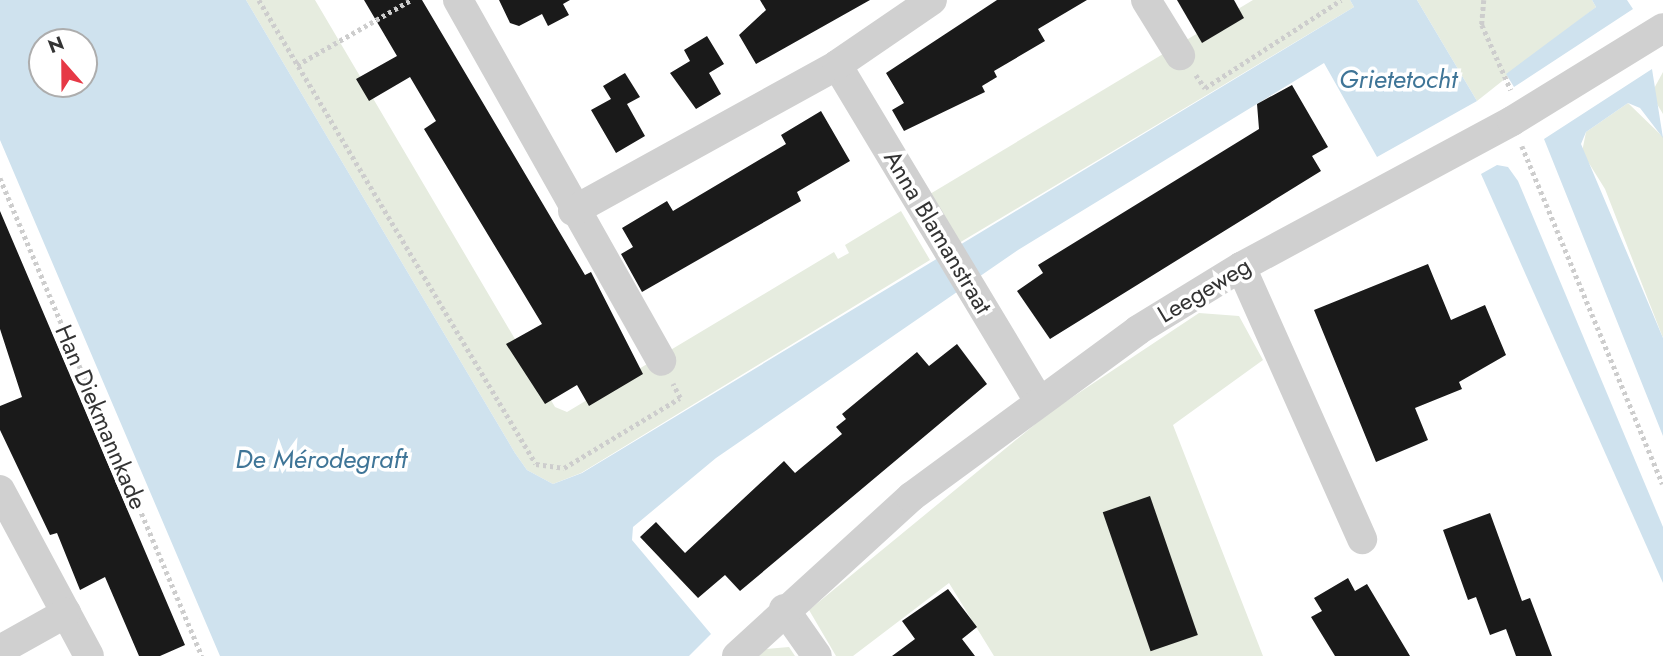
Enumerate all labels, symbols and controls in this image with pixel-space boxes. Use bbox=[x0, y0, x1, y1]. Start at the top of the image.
north arrow bbox=[28, 28, 98, 98]
text: N bbox=[44, 29, 68, 60]
water label: Grietetocht bbox=[1339, 64, 1457, 96]
street label: Anna Blamanstraat bbox=[878, 145, 998, 319]
street label: Leegeweg bbox=[1152, 251, 1256, 329]
street label: Han Diekmannkade bbox=[49, 320, 153, 514]
water label: De Mérodegraft bbox=[235, 444, 407, 476]

